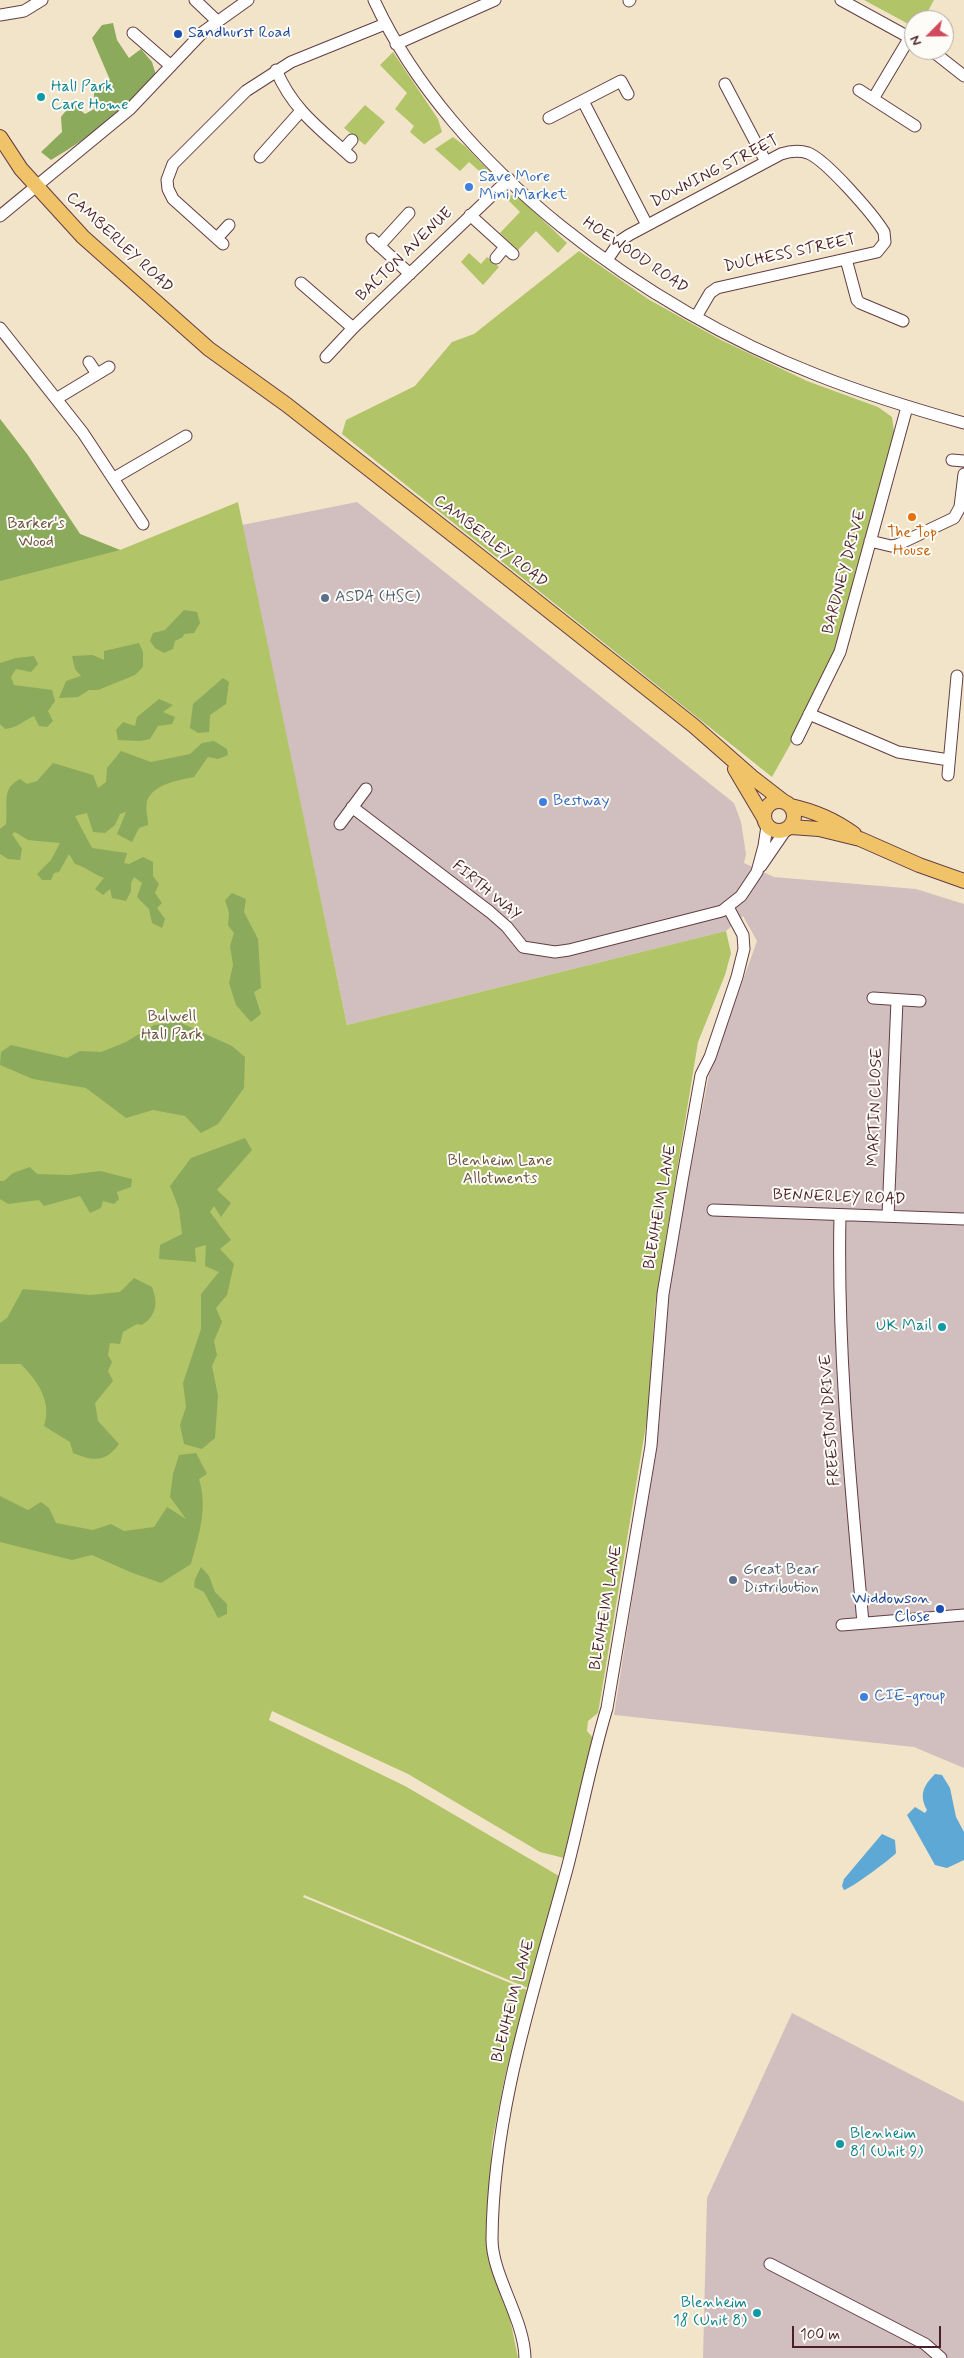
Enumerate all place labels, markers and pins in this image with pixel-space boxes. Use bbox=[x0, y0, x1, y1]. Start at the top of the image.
place label: Sandhurst Road bbox=[188, 24, 290, 44]
marker: Sandhurst Road bbox=[172, 28, 184, 40]
place label: Hall Park Care Home bbox=[51, 78, 129, 116]
marker: Hall Park Care Home bbox=[35, 91, 47, 103]
place label: Save More Mini Market bbox=[479, 168, 567, 206]
marker: Save More Mini Market bbox=[463, 181, 475, 193]
marker: The Top House bbox=[906, 511, 918, 523]
place label: The Top House bbox=[887, 524, 937, 562]
place label: ASDA (HSC) bbox=[335, 588, 420, 608]
marker: ASDA (HSC) bbox=[319, 592, 331, 604]
place label: Bestway bbox=[553, 792, 610, 812]
marker: Bestway bbox=[537, 796, 549, 808]
place label: UK Mail bbox=[876, 1317, 932, 1337]
marker: UK Mail bbox=[936, 1321, 948, 1333]
place label: Great Bear Distribution bbox=[743, 1561, 819, 1599]
marker: Great Bear Distribution bbox=[727, 1574, 739, 1586]
place label: Widdowson Close bbox=[852, 1590, 930, 1628]
marker: Widdowson Close bbox=[934, 1603, 946, 1615]
place label: CIE-group bbox=[874, 1687, 946, 1707]
marker: CIE-group bbox=[858, 1691, 870, 1703]
place label: Blenheim 81 (Unit 9) bbox=[850, 2125, 923, 2163]
marker: Blenheim 81 (Unit 9) bbox=[834, 2138, 846, 2150]
place label: Blenheim 18 (Unit 8) bbox=[673, 2294, 747, 2332]
marker: Blenheim 18 (Unit 8) bbox=[751, 2307, 763, 2319]

